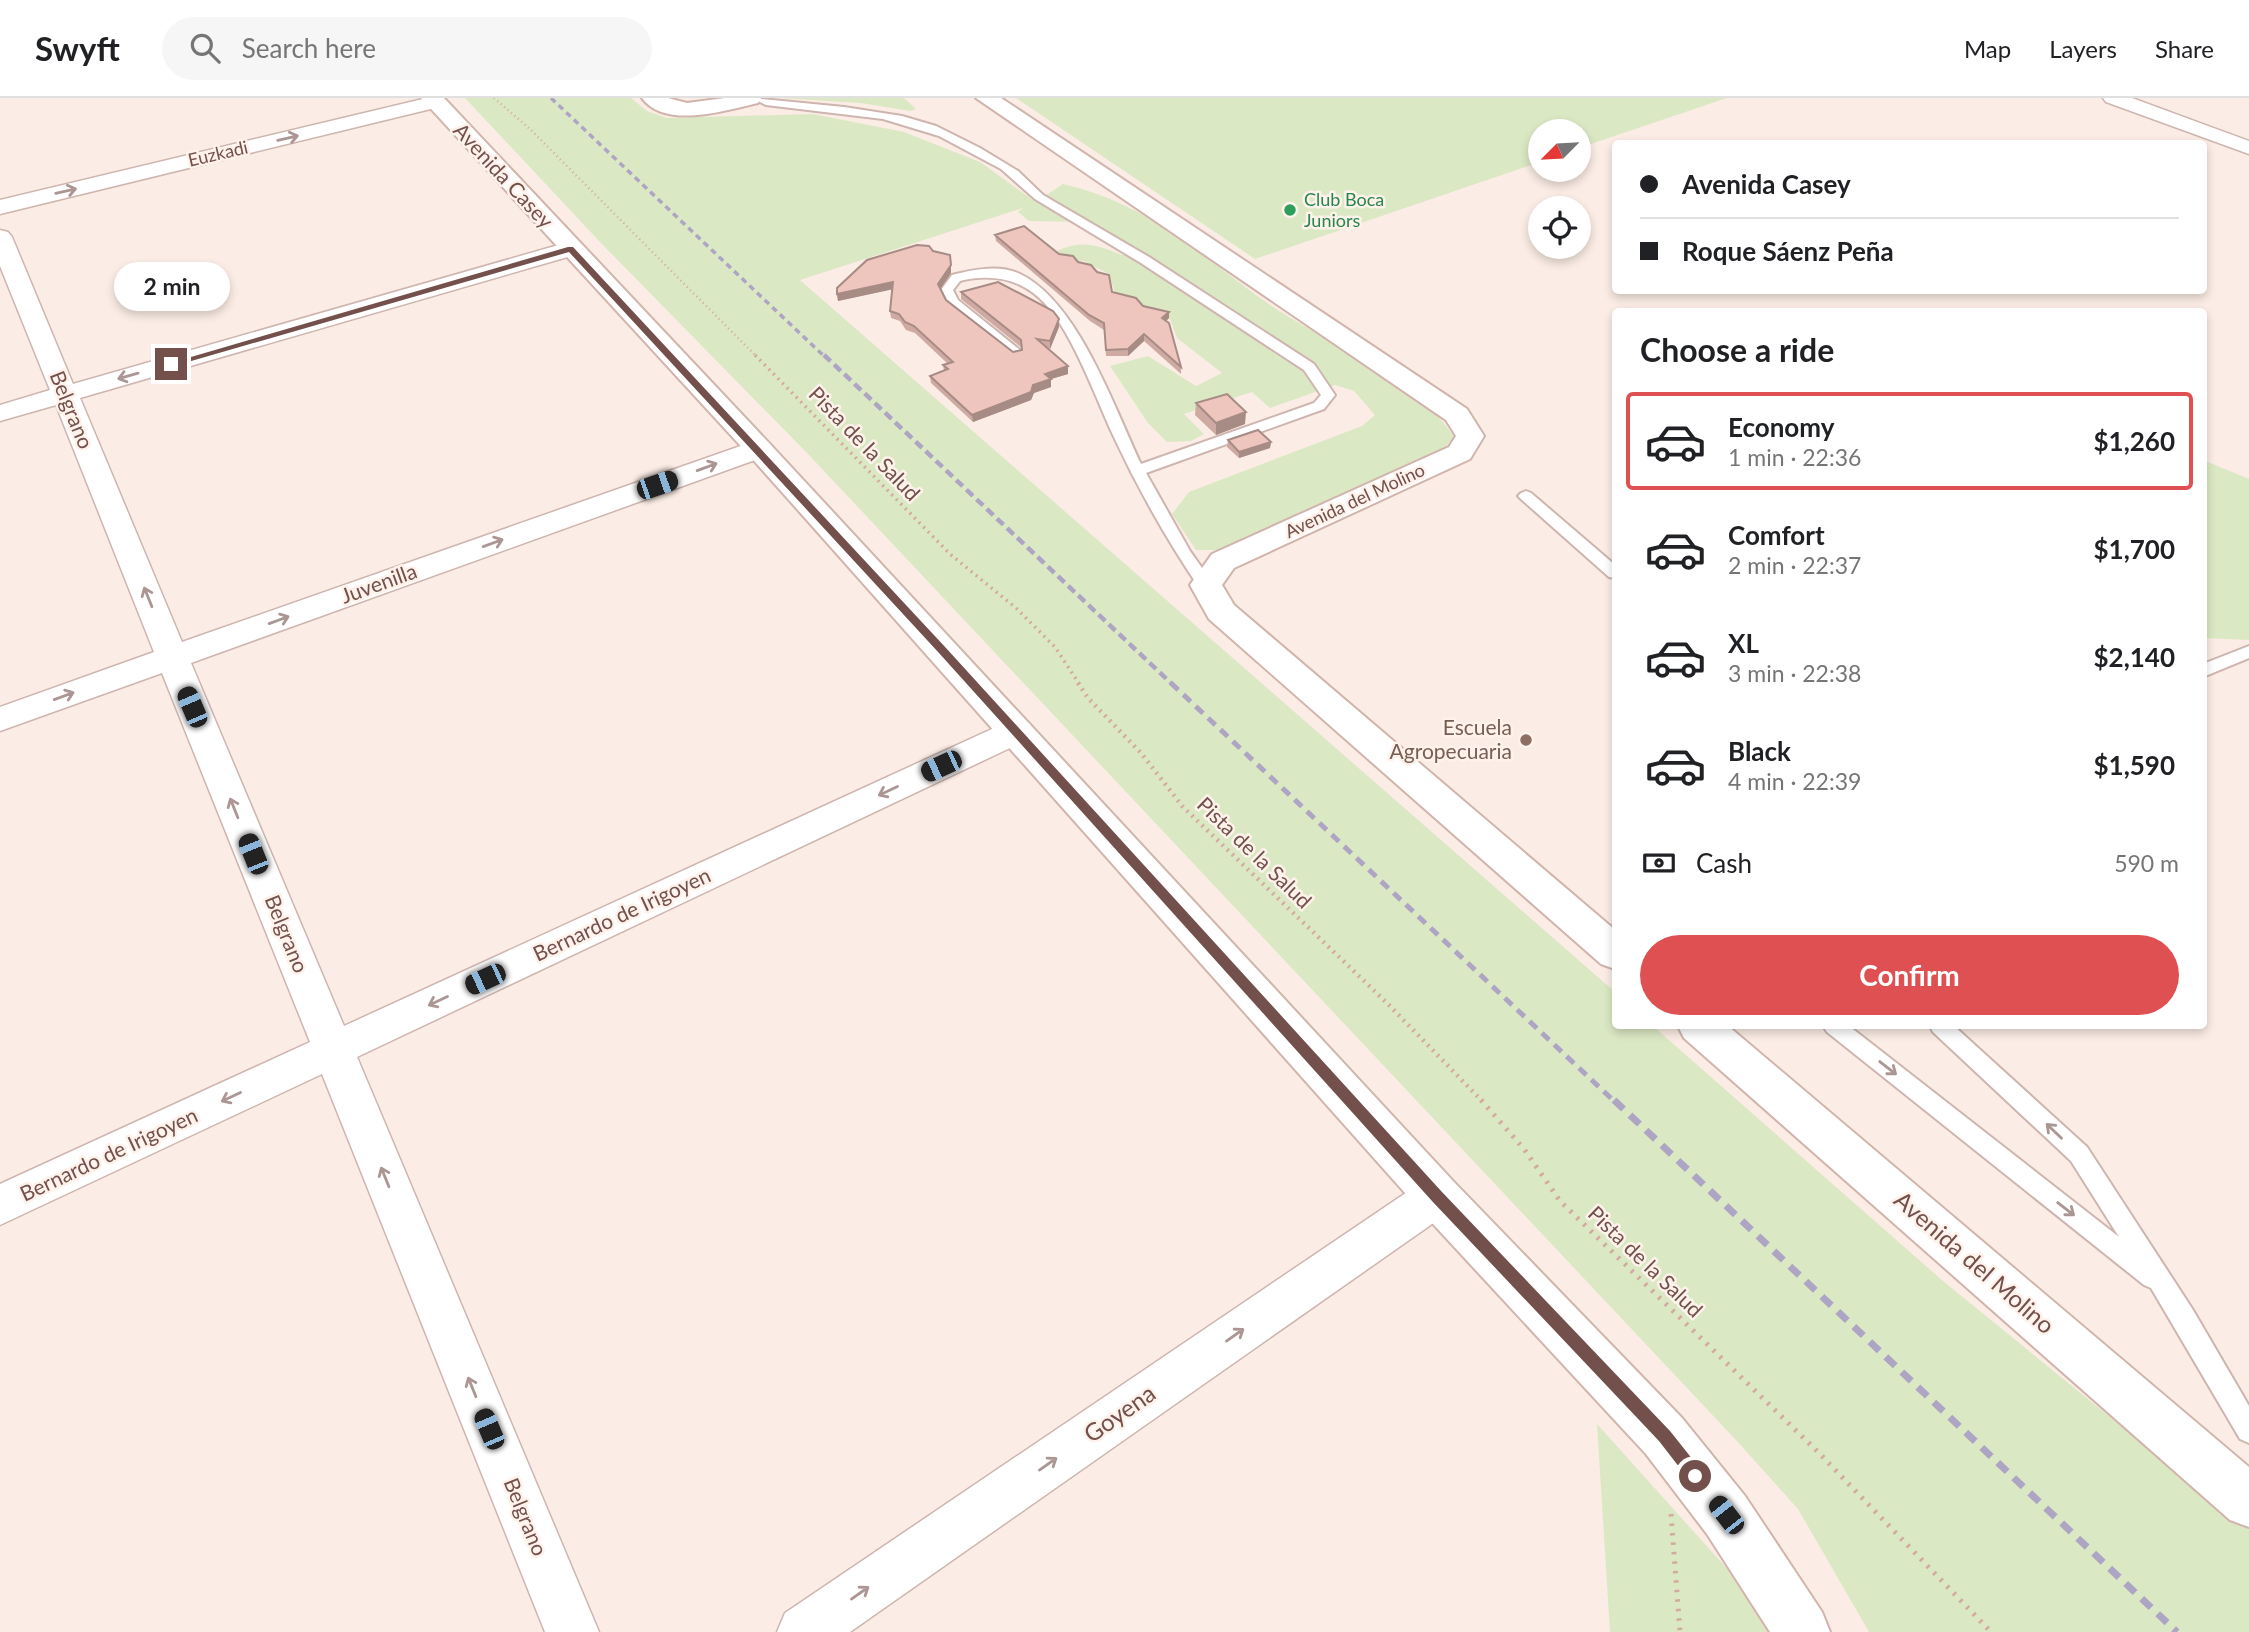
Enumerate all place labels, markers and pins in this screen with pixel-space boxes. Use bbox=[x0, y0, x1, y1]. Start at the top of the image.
place label: Club Boca Juniors bbox=[1304, 188, 1384, 231]
marker: Club Boca Juniors bbox=[1282, 202, 1298, 218]
place label: Escuela Agropecuaria bbox=[1390, 714, 1512, 763]
marker: Escuela Agropecuaria bbox=[1518, 732, 1534, 748]

